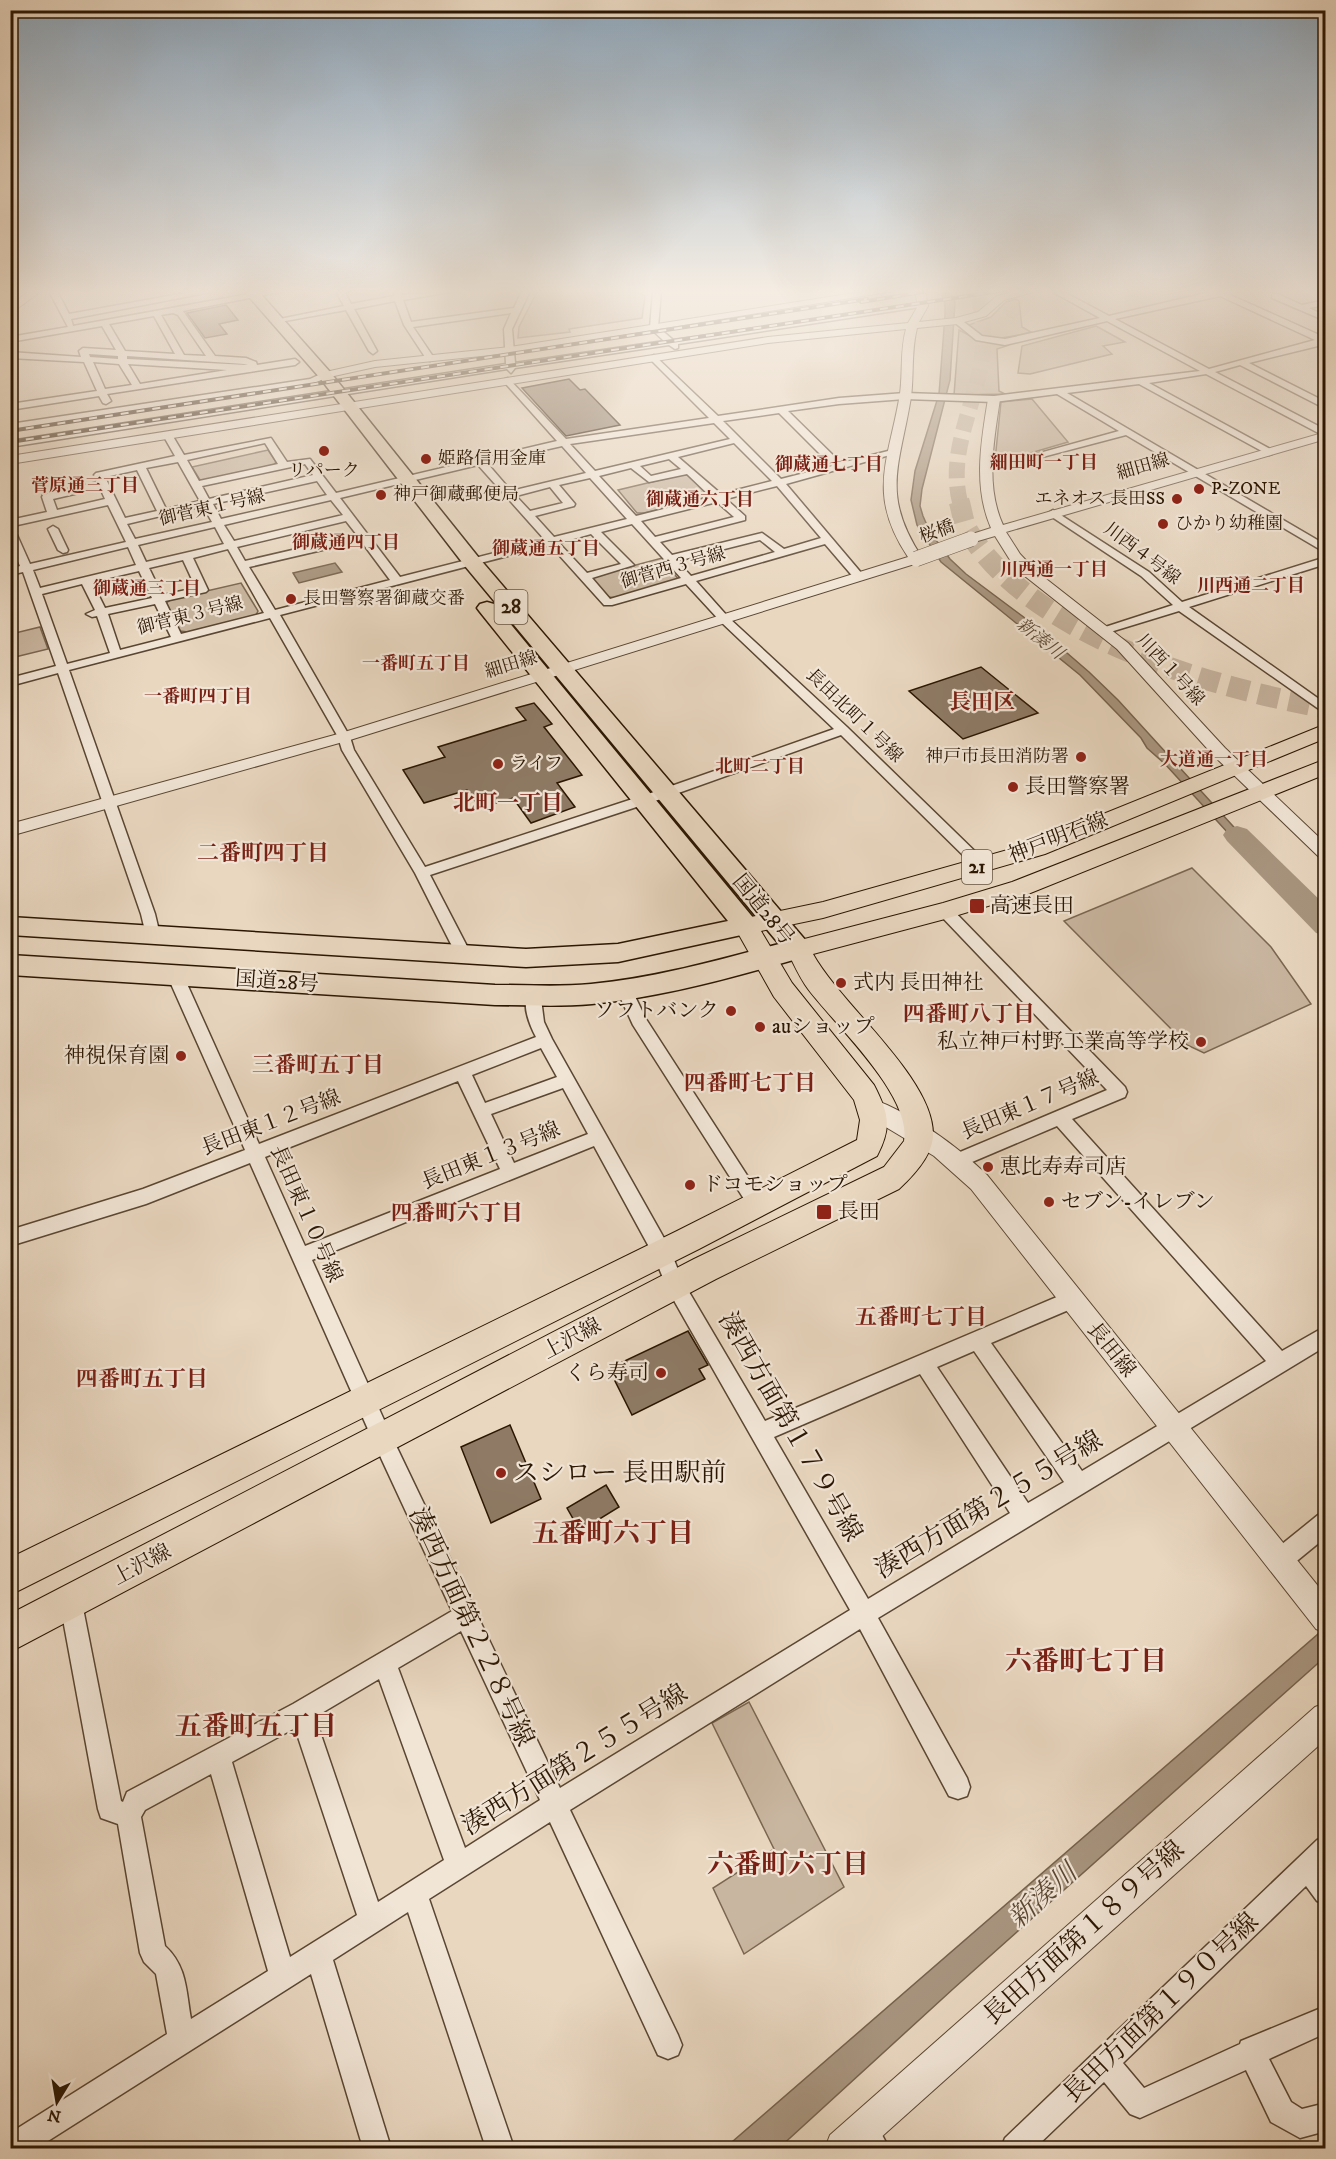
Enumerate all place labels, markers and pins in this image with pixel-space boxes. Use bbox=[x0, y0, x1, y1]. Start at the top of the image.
marker: リパーク bbox=[317, 444, 331, 458]
place label: 姫路信用金庫 bbox=[438, 448, 546, 470]
marker: 姫路信用金庫 bbox=[419, 452, 433, 466]
place label: リパーク bbox=[288, 460, 360, 482]
place label: P-ZONE bbox=[1211, 478, 1281, 500]
marker: P-ZONE bbox=[1192, 482, 1206, 496]
place label: 神戸御蔵郵便局 bbox=[393, 484, 519, 506]
marker: 神戸御蔵郵便局 bbox=[374, 488, 388, 502]
place label: エネオス 長田SS bbox=[1034, 488, 1165, 510]
marker: エネオス 長田SS bbox=[1170, 492, 1184, 506]
place label: ひかり幼稚園 bbox=[1175, 513, 1283, 535]
marker: ひかり幼稚園 bbox=[1156, 517, 1170, 531]
place label: 長田警察署御蔵交番 bbox=[303, 588, 465, 610]
marker: 長田警察署御蔵交番 bbox=[284, 592, 298, 606]
place label: 神戸市長田消防署 bbox=[925, 746, 1069, 768]
marker: 神戸市長田消防署 bbox=[1074, 750, 1088, 764]
place label: ライフ bbox=[510, 753, 563, 775]
marker: ライフ bbox=[491, 757, 505, 771]
place label: 長田警察署 bbox=[1025, 774, 1130, 800]
marker: 長田警察署 bbox=[1006, 780, 1020, 794]
place label: 高速長田 bbox=[990, 893, 1074, 919]
marker: 高速長田 bbox=[968, 897, 986, 915]
place label: 式内 長田神社 bbox=[853, 970, 984, 996]
marker: 式内 長田神社 bbox=[834, 976, 848, 990]
place label: ソフトバンク bbox=[594, 998, 719, 1024]
marker: ソフトバンク bbox=[724, 1004, 738, 1018]
place label: auショップ bbox=[772, 1014, 875, 1040]
marker: auショップ bbox=[753, 1020, 767, 1034]
place label: 私立神戸村野工業高等学校 bbox=[937, 1029, 1189, 1055]
marker: 私立神戸村野工業高等学校 bbox=[1194, 1035, 1208, 1049]
place label: 神視保育園 bbox=[64, 1043, 169, 1069]
marker: 神視保育園 bbox=[174, 1049, 188, 1063]
place label: 恵比寿寿司店 bbox=[1000, 1154, 1126, 1180]
marker: 恵比寿寿司店 bbox=[981, 1160, 995, 1174]
place label: ドコモショップ bbox=[702, 1172, 848, 1198]
marker: ドコモショップ bbox=[683, 1178, 697, 1192]
place label: セブン-イレブン bbox=[1061, 1189, 1215, 1215]
marker: セブン-イレブン bbox=[1042, 1195, 1056, 1209]
place label: 長田 bbox=[838, 1199, 880, 1225]
marker: 長田 bbox=[815, 1203, 833, 1221]
place label: くら寿司 bbox=[565, 1360, 649, 1386]
marker: くら寿司 bbox=[654, 1366, 668, 1380]
place label: スシロー 長田駅前 bbox=[513, 1457, 727, 1490]
marker: スシロー 長田駅前 bbox=[494, 1466, 508, 1480]

